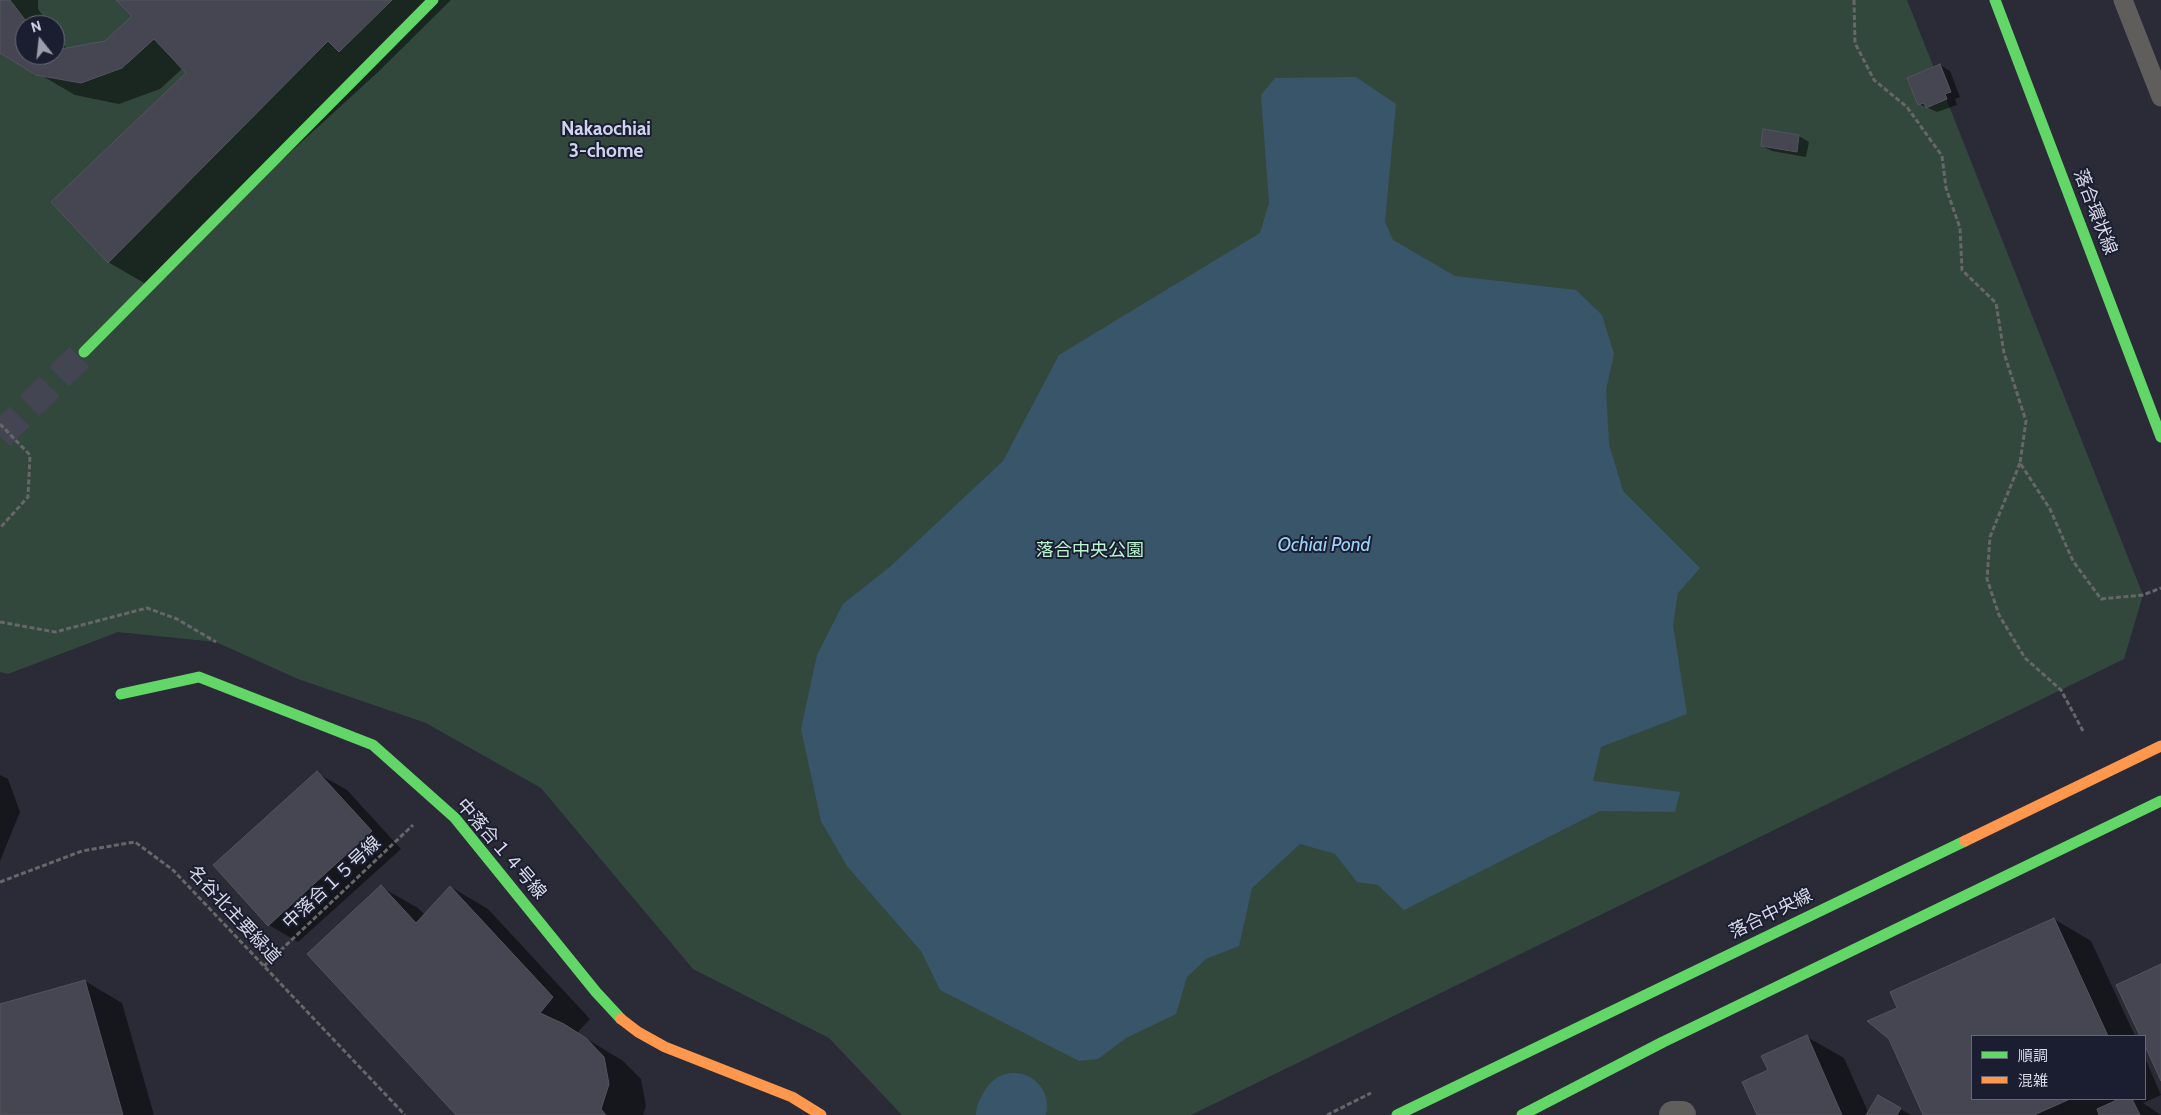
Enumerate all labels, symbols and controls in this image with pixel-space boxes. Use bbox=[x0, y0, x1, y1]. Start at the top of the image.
north arrow bbox=[15, 15, 65, 65]
text: N bbox=[29, 17, 43, 37]
district label: Nakaochiai 3-chome bbox=[561, 118, 651, 162]
street label: 落合環状線 bbox=[2069, 166, 2121, 258]
water label: Ochiai Pond bbox=[1278, 534, 1370, 556]
park label: 落合中央公園 bbox=[1036, 540, 1144, 562]
street label: 中落合１４号線 bbox=[452, 794, 550, 904]
street label: 中落合１５号線 bbox=[279, 832, 385, 934]
street label: 名谷北主要緑道 bbox=[183, 862, 285, 968]
street label: 落合中央線 bbox=[1726, 885, 1816, 943]
legend bbox=[1971, 1035, 2146, 1100]
text: 順調 bbox=[2018, 1047, 2048, 1065]
text: 混雑 bbox=[2018, 1072, 2048, 1090]

